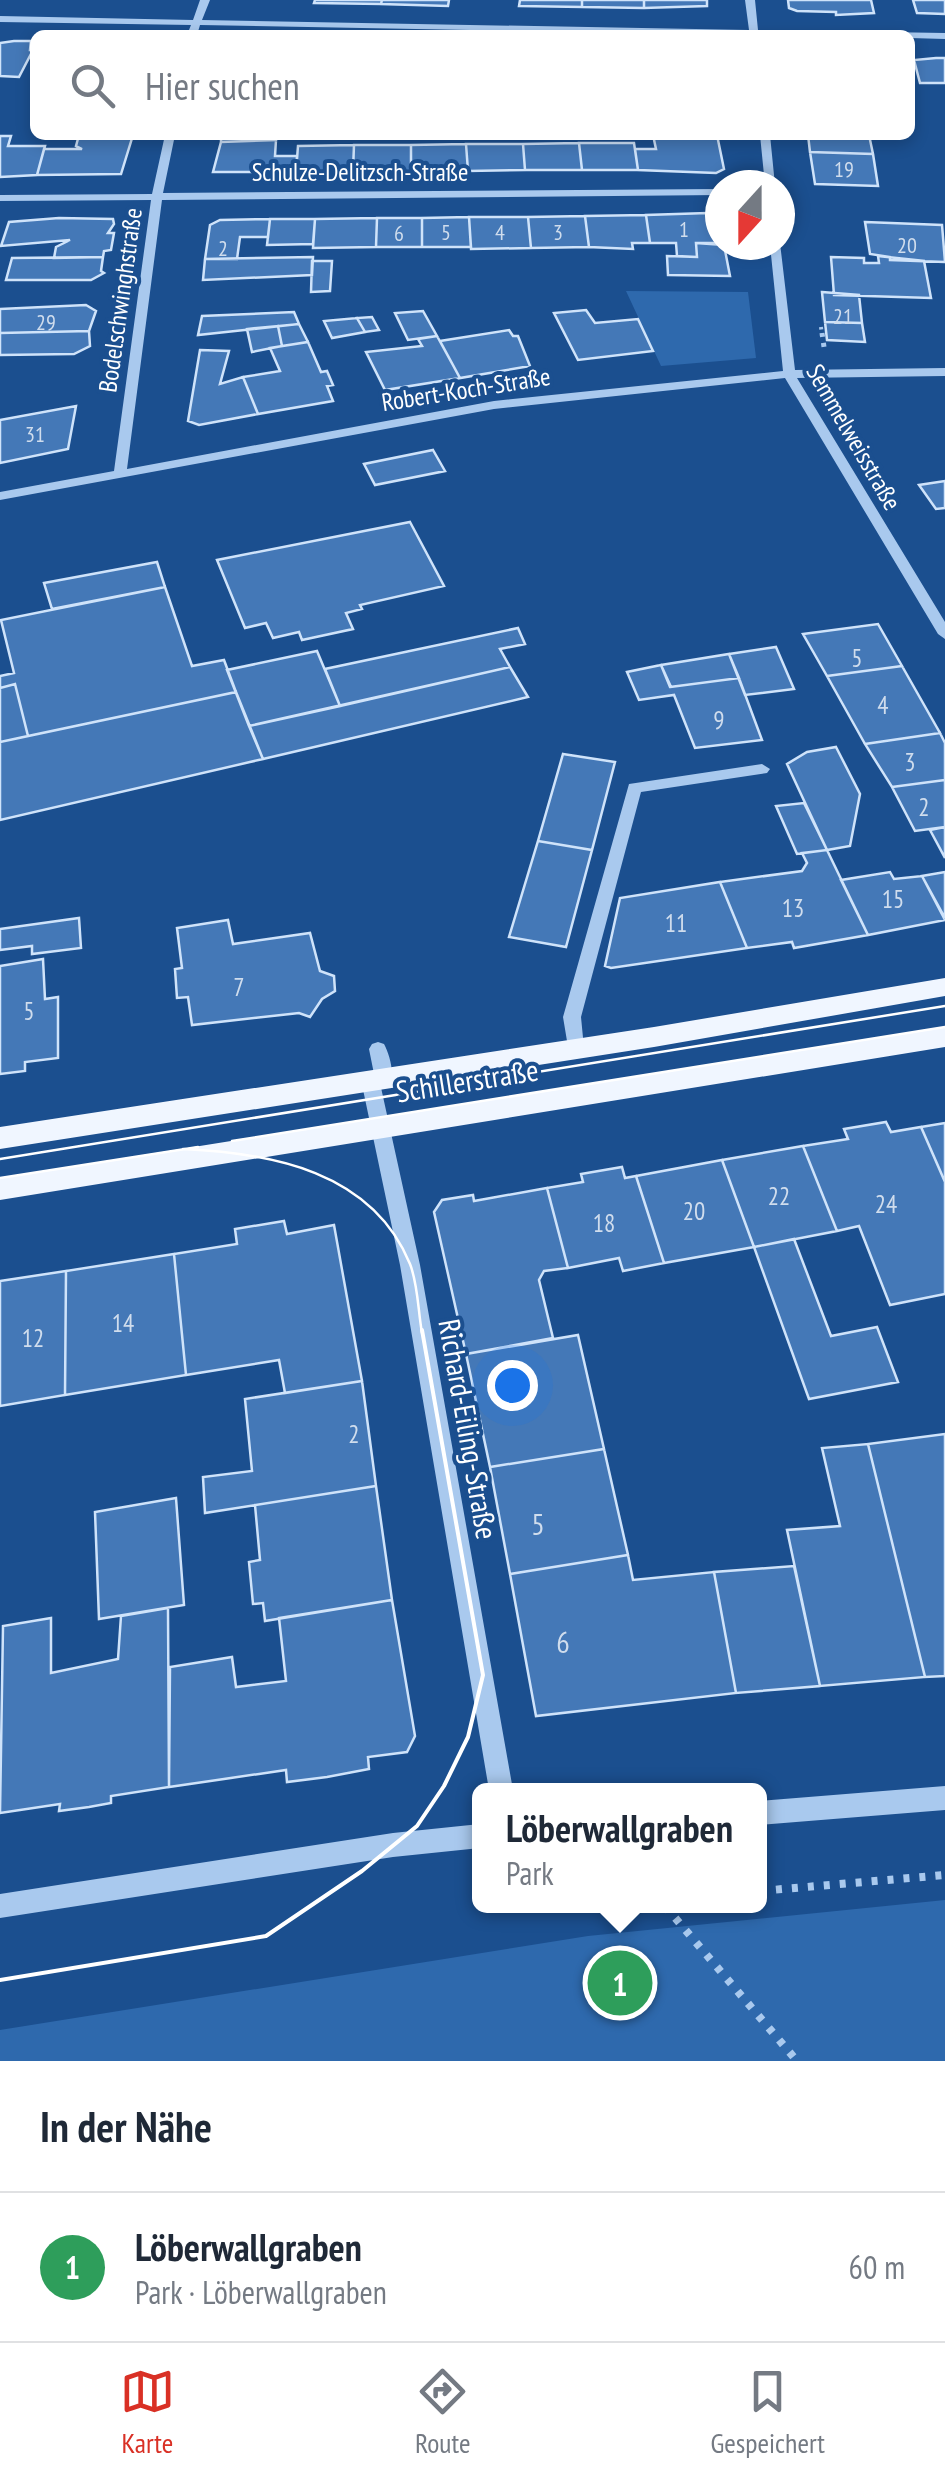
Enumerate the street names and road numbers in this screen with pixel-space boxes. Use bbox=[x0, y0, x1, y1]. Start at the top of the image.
street label: Schulze-Delitzsch-Straße bbox=[252, 156, 468, 188]
street label: Bodelschwinghstraße bbox=[91, 206, 149, 394]
street label: Semmelweisstraße bbox=[799, 358, 909, 516]
street label: Robert-Koch-Straße bbox=[379, 360, 553, 418]
street label: Schillerstraße bbox=[393, 1050, 541, 1110]
street label: Richard-Eiling-Straße bbox=[430, 1316, 508, 1542]

